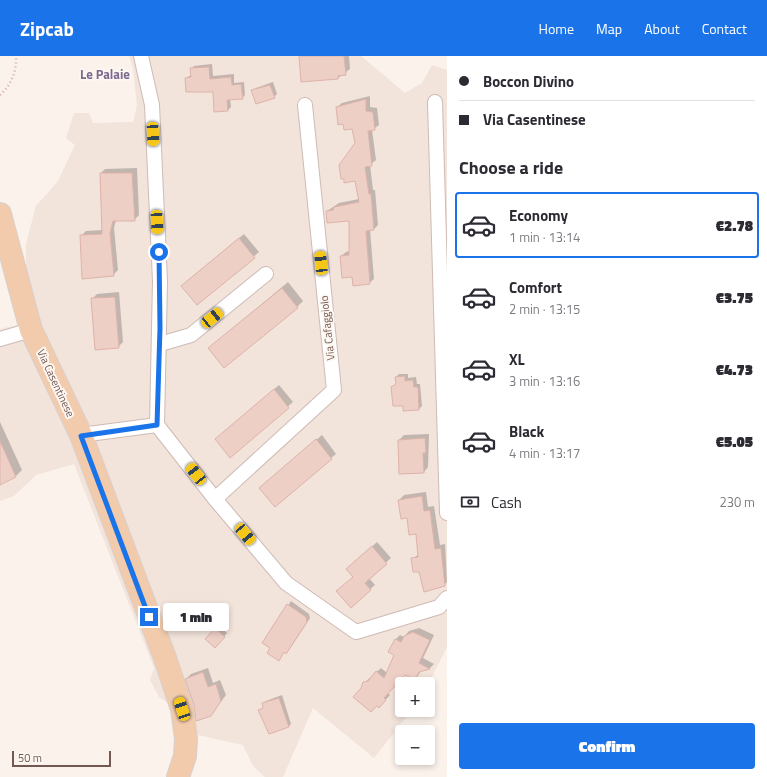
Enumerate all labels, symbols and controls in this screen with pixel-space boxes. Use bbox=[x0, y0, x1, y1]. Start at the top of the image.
text: Zipcab bbox=[20, 14, 74, 43]
text: Home bbox=[539, 18, 574, 39]
text: Map bbox=[596, 18, 622, 39]
text: About bbox=[644, 18, 680, 39]
text: Contact bbox=[702, 18, 747, 39]
district label: Le Palaie bbox=[80, 64, 130, 84]
text: Boccon Divino bbox=[483, 70, 574, 93]
text: Via Casentinese bbox=[483, 108, 586, 131]
car bbox=[146, 122, 160, 146]
text: Choose a ride bbox=[459, 154, 563, 181]
text: Economy bbox=[509, 204, 568, 227]
icon: car bbox=[461, 207, 497, 243]
car bbox=[150, 210, 164, 234]
text: €2.78 bbox=[716, 214, 753, 237]
text: 1 min · 13:14 bbox=[509, 227, 580, 247]
route start bbox=[150, 243, 168, 261]
car bbox=[314, 250, 328, 276]
text: Comfort bbox=[509, 276, 562, 299]
icon: car bbox=[461, 279, 497, 315]
text: €3.75 bbox=[716, 286, 753, 309]
street label: Via Cafaggiolo bbox=[316, 295, 338, 361]
text: 2 min · 13:15 bbox=[509, 299, 580, 319]
car bbox=[199, 306, 225, 330]
street label: Via Casentinese bbox=[33, 346, 79, 420]
text: XL bbox=[509, 348, 525, 371]
icon: car bbox=[461, 351, 497, 387]
text: €4.73 bbox=[716, 358, 753, 381]
text: 3 min · 13:16 bbox=[509, 371, 580, 391]
text: Black bbox=[509, 420, 544, 443]
icon: car bbox=[461, 423, 497, 459]
text: €5.05 bbox=[716, 430, 753, 453]
text: 4 min · 13:17 bbox=[509, 443, 580, 463]
car bbox=[184, 461, 208, 487]
icon: cash bbox=[459, 491, 481, 513]
text: Cash bbox=[491, 491, 522, 514]
text: 230 m bbox=[719, 492, 755, 512]
car bbox=[233, 521, 257, 547]
callout: 1 min bbox=[163, 603, 229, 631]
text: 1 min bbox=[180, 607, 212, 627]
route end bbox=[140, 608, 158, 626]
map controls bbox=[395, 677, 435, 765]
button: + bbox=[395, 677, 435, 717]
car bbox=[173, 696, 191, 722]
button: Confirm bbox=[459, 723, 755, 769]
button: − bbox=[395, 725, 435, 765]
scale bar bbox=[12, 749, 111, 768]
text: 50 m bbox=[18, 750, 42, 766]

